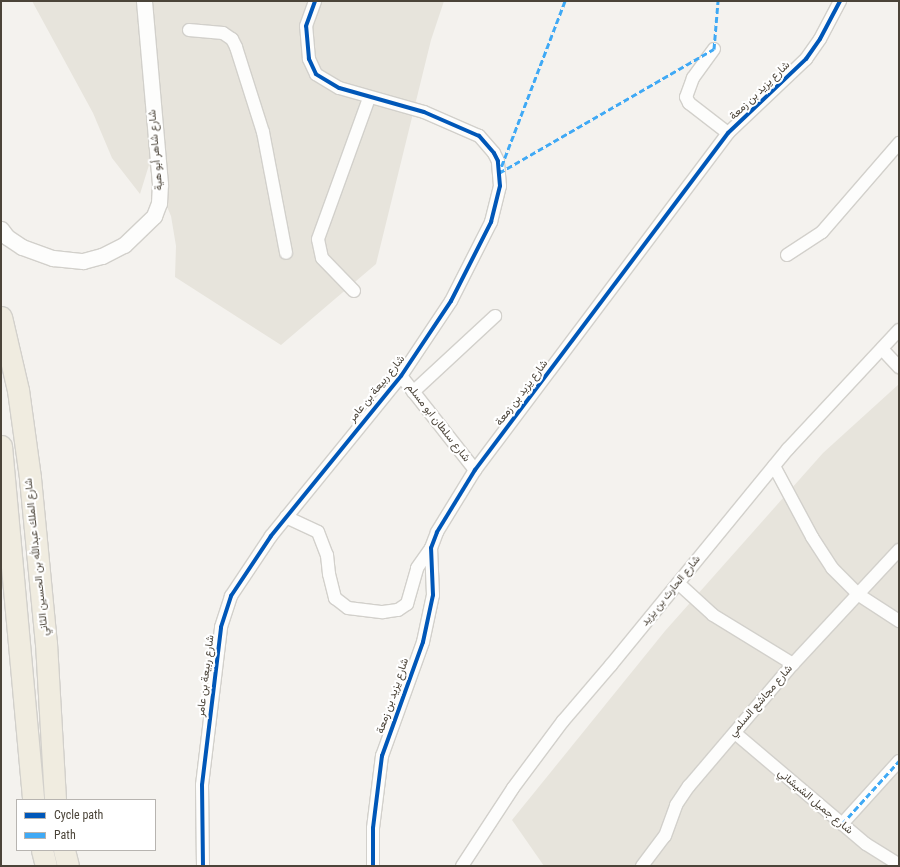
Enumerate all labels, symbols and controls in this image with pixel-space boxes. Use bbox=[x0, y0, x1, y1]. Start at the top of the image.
street label: شارع يزيد بن زمعة bbox=[727, 59, 793, 123]
street label: شارع شاهر أبو هية bbox=[146, 109, 166, 191]
street label: شارع ربيعة بن عامر bbox=[346, 353, 408, 425]
street label: شارع يزيد بن زمعة bbox=[493, 357, 551, 429]
street label: شارع سلطان ابو مسلم bbox=[403, 381, 473, 465]
street label: شارع الملك عبدالله بن الحسين الثاني bbox=[22, 477, 52, 637]
street label: شارع الحارث بن يزيد bbox=[639, 553, 703, 629]
street label: شارع ربيعة بن عامر bbox=[194, 634, 218, 718]
street label: شارع يزيد بن زمعة bbox=[374, 657, 412, 735]
street label: شارع مجاشع السلمي bbox=[726, 662, 796, 740]
street label: شارع جميل الشيشاني bbox=[775, 767, 855, 837]
legend bbox=[16, 799, 156, 851]
text: Cycle path bbox=[54, 808, 103, 822]
text: Path bbox=[54, 828, 76, 842]

